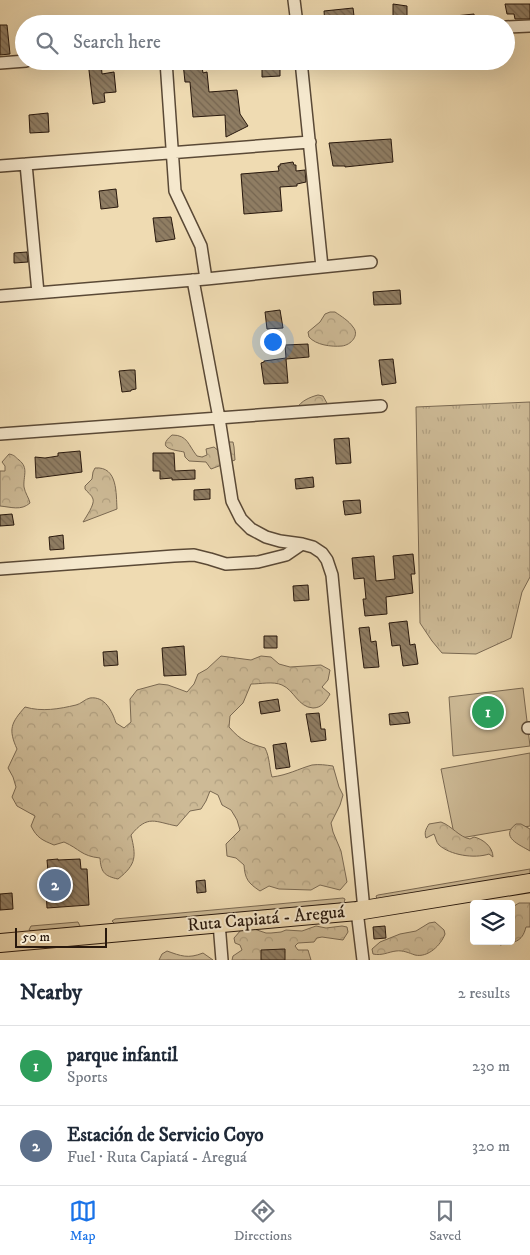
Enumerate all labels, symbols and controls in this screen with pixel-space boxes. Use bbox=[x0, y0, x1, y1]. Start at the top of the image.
search box bbox=[15, 15, 515, 70]
icon: search bbox=[33, 29, 61, 57]
text: Search here bbox=[73, 31, 161, 54]
your location bbox=[260, 329, 286, 355]
pin: 1 bbox=[472, 693, 504, 731]
pin: 2 bbox=[39, 866, 71, 904]
map controls bbox=[470, 900, 515, 945]
button: layers bbox=[470, 900, 515, 945]
street label: Ruta Capiatá - Areguá bbox=[186, 901, 346, 937]
scale bar bbox=[15, 925, 108, 948]
text: 50 m bbox=[22, 928, 50, 946]
text: Nearby bbox=[20, 980, 82, 1006]
text: 2 results bbox=[458, 983, 510, 1003]
text: parque infantil bbox=[67, 1044, 178, 1067]
text: 1 bbox=[33, 1056, 39, 1076]
text: 230 m bbox=[472, 1056, 510, 1076]
text: Sports bbox=[67, 1067, 108, 1087]
text: Estación de Servicio Coyo bbox=[67, 1124, 264, 1147]
text: 2 bbox=[32, 1136, 40, 1156]
text: 320 m bbox=[472, 1136, 510, 1156]
text: Fuel · Ruta Capiatá - Areguá bbox=[67, 1147, 247, 1167]
tab: Map bbox=[69, 1197, 97, 1245]
tab: Directions bbox=[234, 1197, 292, 1245]
tab: Saved bbox=[429, 1197, 461, 1245]

